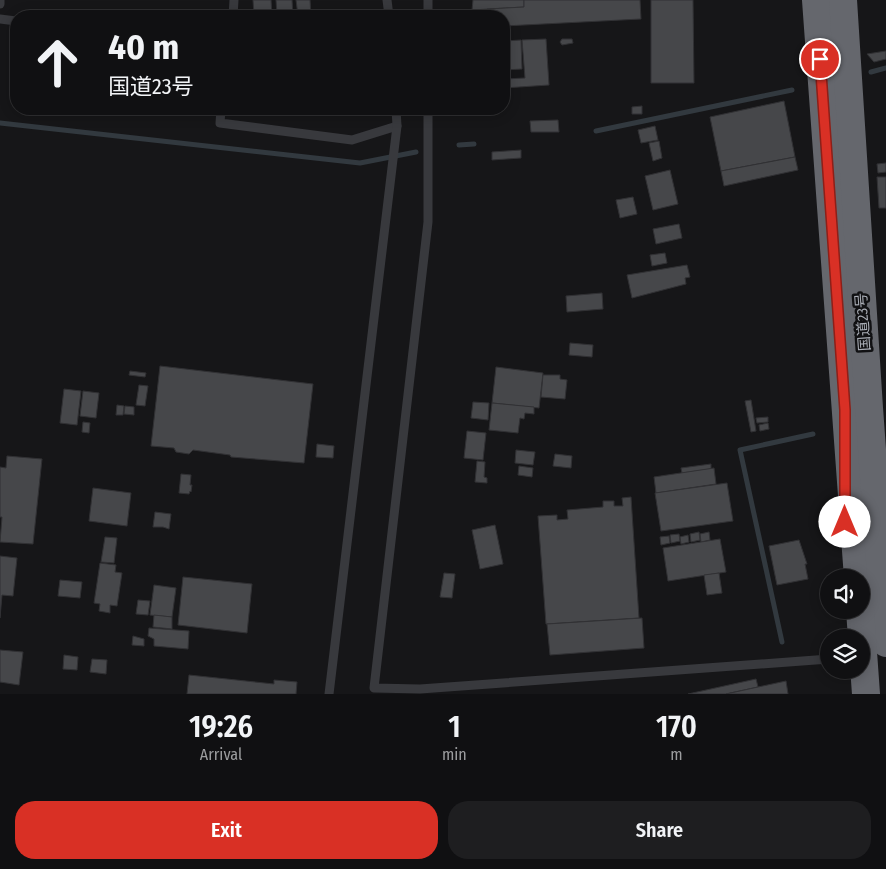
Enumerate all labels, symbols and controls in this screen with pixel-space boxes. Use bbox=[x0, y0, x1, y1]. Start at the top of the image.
text: 40 m bbox=[108, 26, 179, 68]
icon: ahead bbox=[25, 30, 90, 95]
pin bbox=[799, 38, 841, 80]
icon: arrive bbox=[806, 45, 834, 73]
text: 国道23号 bbox=[108, 73, 194, 100]
street label: 国道23号 bbox=[852, 292, 874, 352]
position arrow bbox=[818, 495, 870, 547]
map controls bbox=[820, 569, 870, 679]
button: sound bbox=[820, 569, 870, 619]
button: layers bbox=[820, 629, 870, 679]
text: 19:26 bbox=[189, 709, 253, 745]
text: 1 bbox=[448, 709, 461, 745]
text: 170 bbox=[656, 709, 697, 745]
text: Arrival bbox=[200, 745, 242, 764]
text: min bbox=[442, 745, 467, 764]
text: m bbox=[670, 745, 683, 764]
button: Exit bbox=[15, 801, 438, 859]
button: Share bbox=[448, 801, 871, 859]

